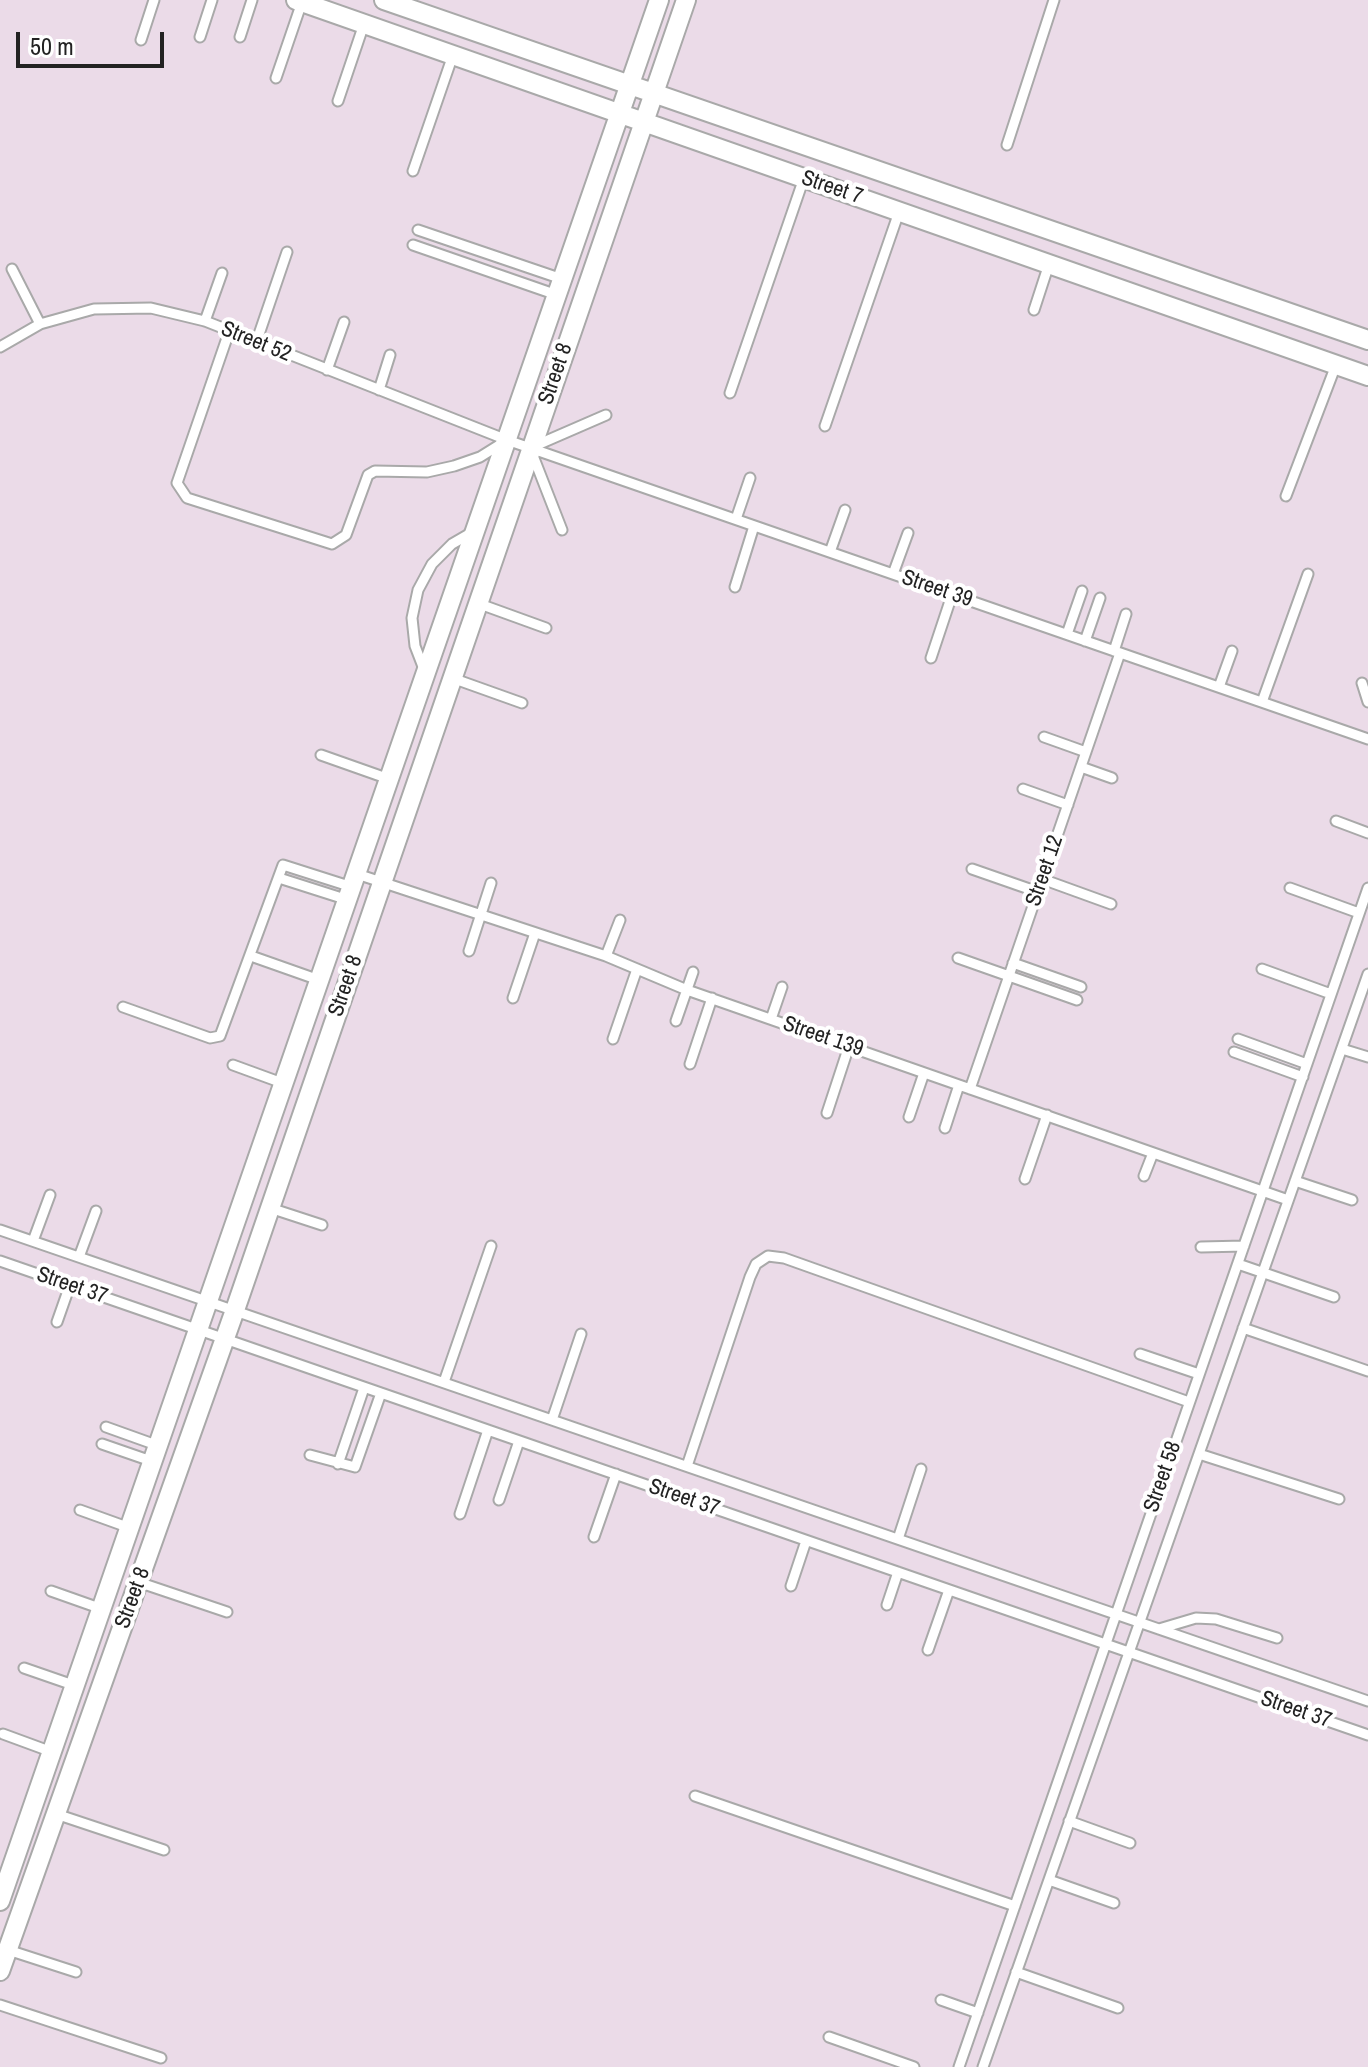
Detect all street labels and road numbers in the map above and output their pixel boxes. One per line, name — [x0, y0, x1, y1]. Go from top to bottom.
street label: Street 7 — [798, 165, 866, 211]
street label: Street 52 — [217, 316, 295, 368]
street label: Street 8 — [533, 340, 579, 408]
street label: Street 39 — [898, 565, 976, 613]
street label: Street 12 — [1021, 832, 1069, 910]
street label: Street 8 — [323, 952, 369, 1020]
street label: Street 139 — [779, 1011, 867, 1063]
street label: Street 37 — [33, 1262, 111, 1310]
street label: Street 58 — [1139, 1438, 1187, 1516]
street label: Street 37 — [645, 1474, 723, 1522]
street label: Street 8 — [110, 1564, 156, 1632]
street label: Street 37 — [1257, 1686, 1335, 1734]

